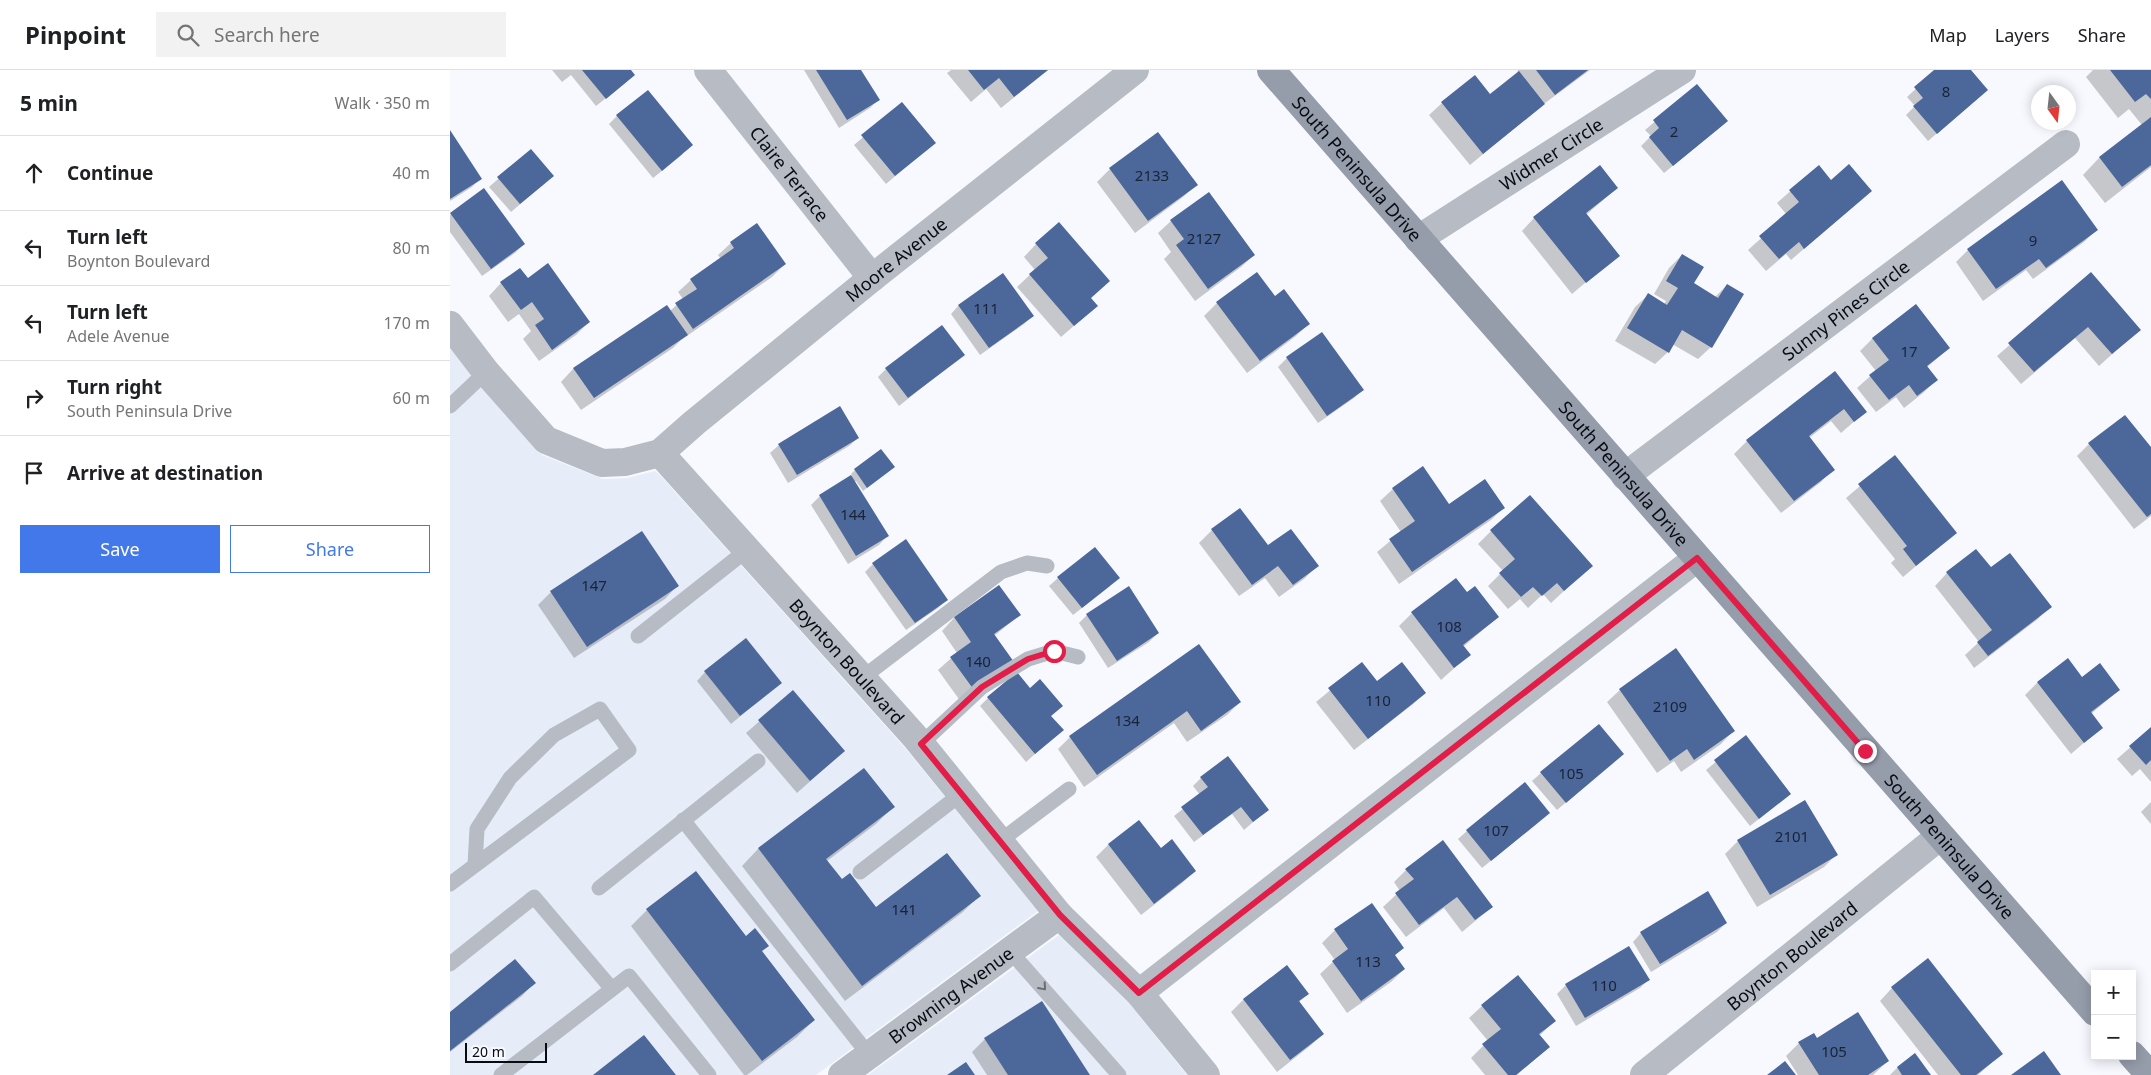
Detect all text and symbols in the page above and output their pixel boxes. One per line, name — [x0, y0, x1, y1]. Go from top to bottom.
search box — [156, 12, 506, 57]
text: Pinpoint — [25, 18, 126, 51]
icon: search — [174, 21, 202, 49]
text: Search here — [214, 22, 320, 48]
text: Map — [1929, 23, 1967, 47]
text: Layers — [1995, 23, 2050, 47]
text: Share — [2078, 23, 2126, 47]
house number: 8 — [1942, 81, 1950, 101]
north arrow — [2031, 85, 2076, 130]
text: 5 min — [20, 89, 78, 117]
street label: South Peninsula Drive — [1287, 91, 1427, 246]
text: Walk · 350 m — [335, 92, 430, 114]
street label: Widmer Circle — [1495, 112, 1607, 196]
street label: Claire Terrace — [745, 121, 835, 226]
house number: 2 — [1670, 121, 1678, 141]
icon: ahead — [20, 159, 48, 187]
text: Continue — [67, 160, 153, 186]
text: 40 m — [393, 162, 430, 184]
house number: 2133 — [1135, 165, 1169, 185]
street label: Moore Avenue — [840, 211, 952, 307]
text: Turn left — [67, 224, 148, 250]
house number: 2127 — [1187, 228, 1221, 248]
house number: 9 — [2029, 230, 2037, 250]
icon: left — [20, 234, 48, 262]
text: 80 m — [393, 237, 430, 259]
text: Boynton Boulevard — [67, 250, 210, 272]
street label: Sunny Pines Circle — [1777, 254, 1914, 366]
house number: 111 — [973, 298, 999, 318]
text: Turn left — [67, 299, 148, 325]
icon: left — [20, 309, 48, 337]
text: 170 m — [383, 312, 430, 334]
text: Adele Avenue — [67, 325, 170, 347]
house number: 17 — [1900, 341, 1918, 361]
text: Turn right — [67, 374, 162, 400]
icon: right — [20, 384, 48, 412]
text: 60 m — [393, 387, 430, 409]
street label: South Peninsula Drive — [1554, 396, 1694, 551]
text: South Peninsula Drive — [67, 400, 232, 422]
icon: arrive — [20, 459, 48, 487]
text: Arrive at destination — [67, 460, 263, 486]
house number: 144 — [840, 504, 866, 524]
button: Save — [20, 525, 220, 573]
button: Share — [230, 525, 430, 573]
house number: 147 — [581, 575, 607, 595]
street label: Boynton Boulevard — [784, 593, 910, 729]
house number: 108 — [1436, 616, 1462, 636]
route start — [1043, 640, 1066, 663]
house number: 140 — [965, 651, 991, 671]
house number: 110 — [1365, 690, 1391, 710]
house number: 2109 — [1653, 696, 1687, 716]
house number: 134 — [1114, 710, 1140, 730]
route end — [1854, 740, 1877, 763]
house number: 105 — [1558, 763, 1584, 783]
street label: South Peninsula Drive — [1880, 768, 2020, 924]
house number: 107 — [1483, 820, 1509, 840]
house number: 2101 — [1775, 826, 1809, 846]
street label: Boynton Boulevard — [1722, 896, 1862, 1016]
house number: 141 — [891, 899, 917, 919]
street label: Browning Avenue — [883, 941, 1018, 1049]
house number: 113 — [1355, 951, 1381, 971]
map controls — [2091, 970, 2136, 1060]
button: + — [2091, 970, 2136, 1015]
house number: 110 — [1591, 975, 1617, 995]
one-way arrow — [1037, 982, 1046, 991]
button: − — [2091, 1015, 2136, 1060]
scale bar — [465, 1040, 548, 1063]
house number: 105 — [1821, 1041, 1847, 1061]
text: 20 m — [472, 1042, 505, 1061]

